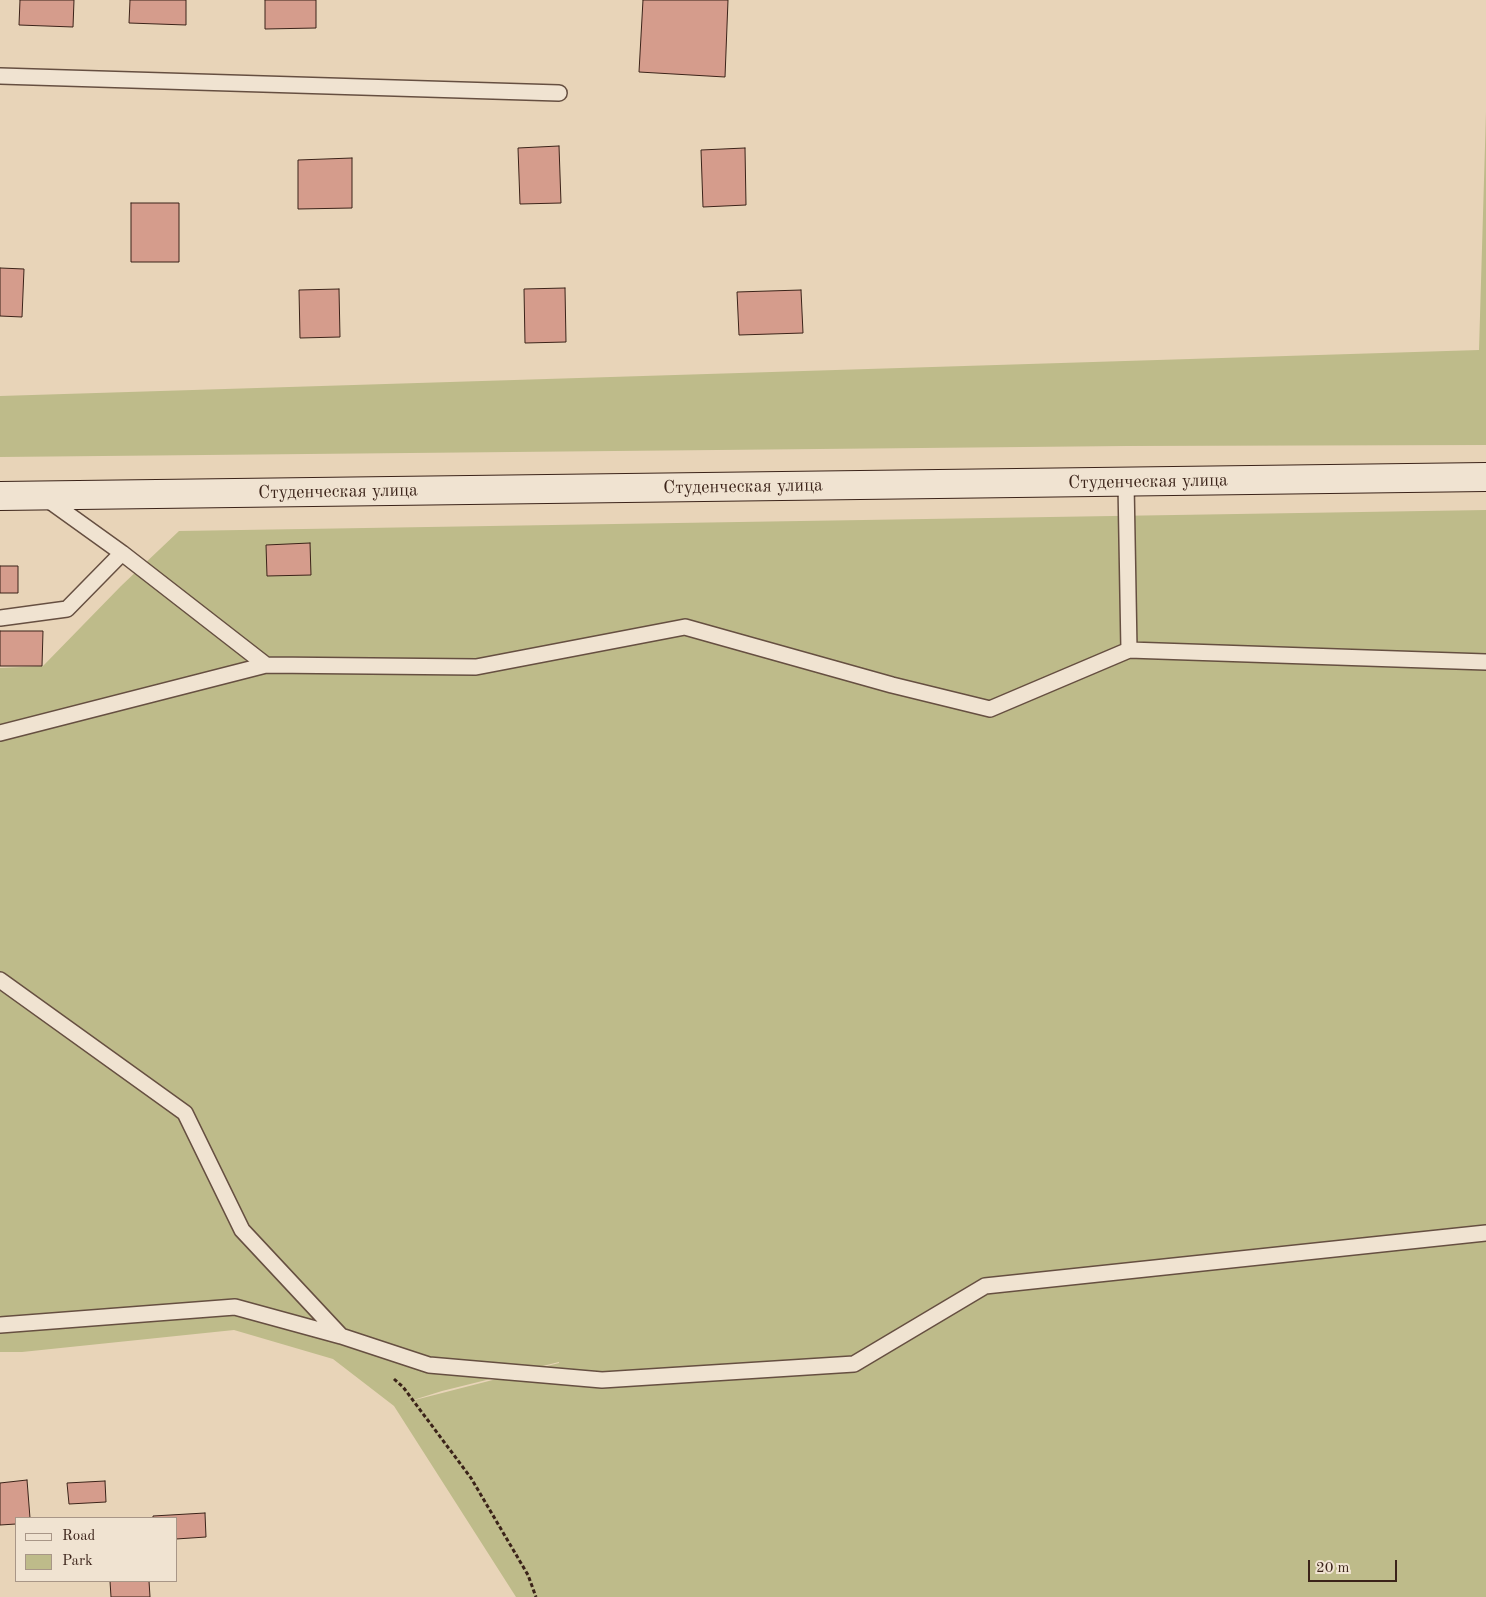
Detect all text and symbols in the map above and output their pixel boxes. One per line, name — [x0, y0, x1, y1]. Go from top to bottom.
street label: Студенческая улица — [1068, 470, 1228, 494]
street label: Студенческая улица — [663, 475, 823, 499]
street label: Студенческая улица — [258, 480, 418, 504]
legend — [15, 1517, 178, 1582]
text: Road — [62, 1529, 95, 1544]
scale bar — [1311, 1550, 1400, 1582]
text: Park — [62, 1554, 93, 1569]
text: 20 m — [1316, 1561, 1350, 1576]

